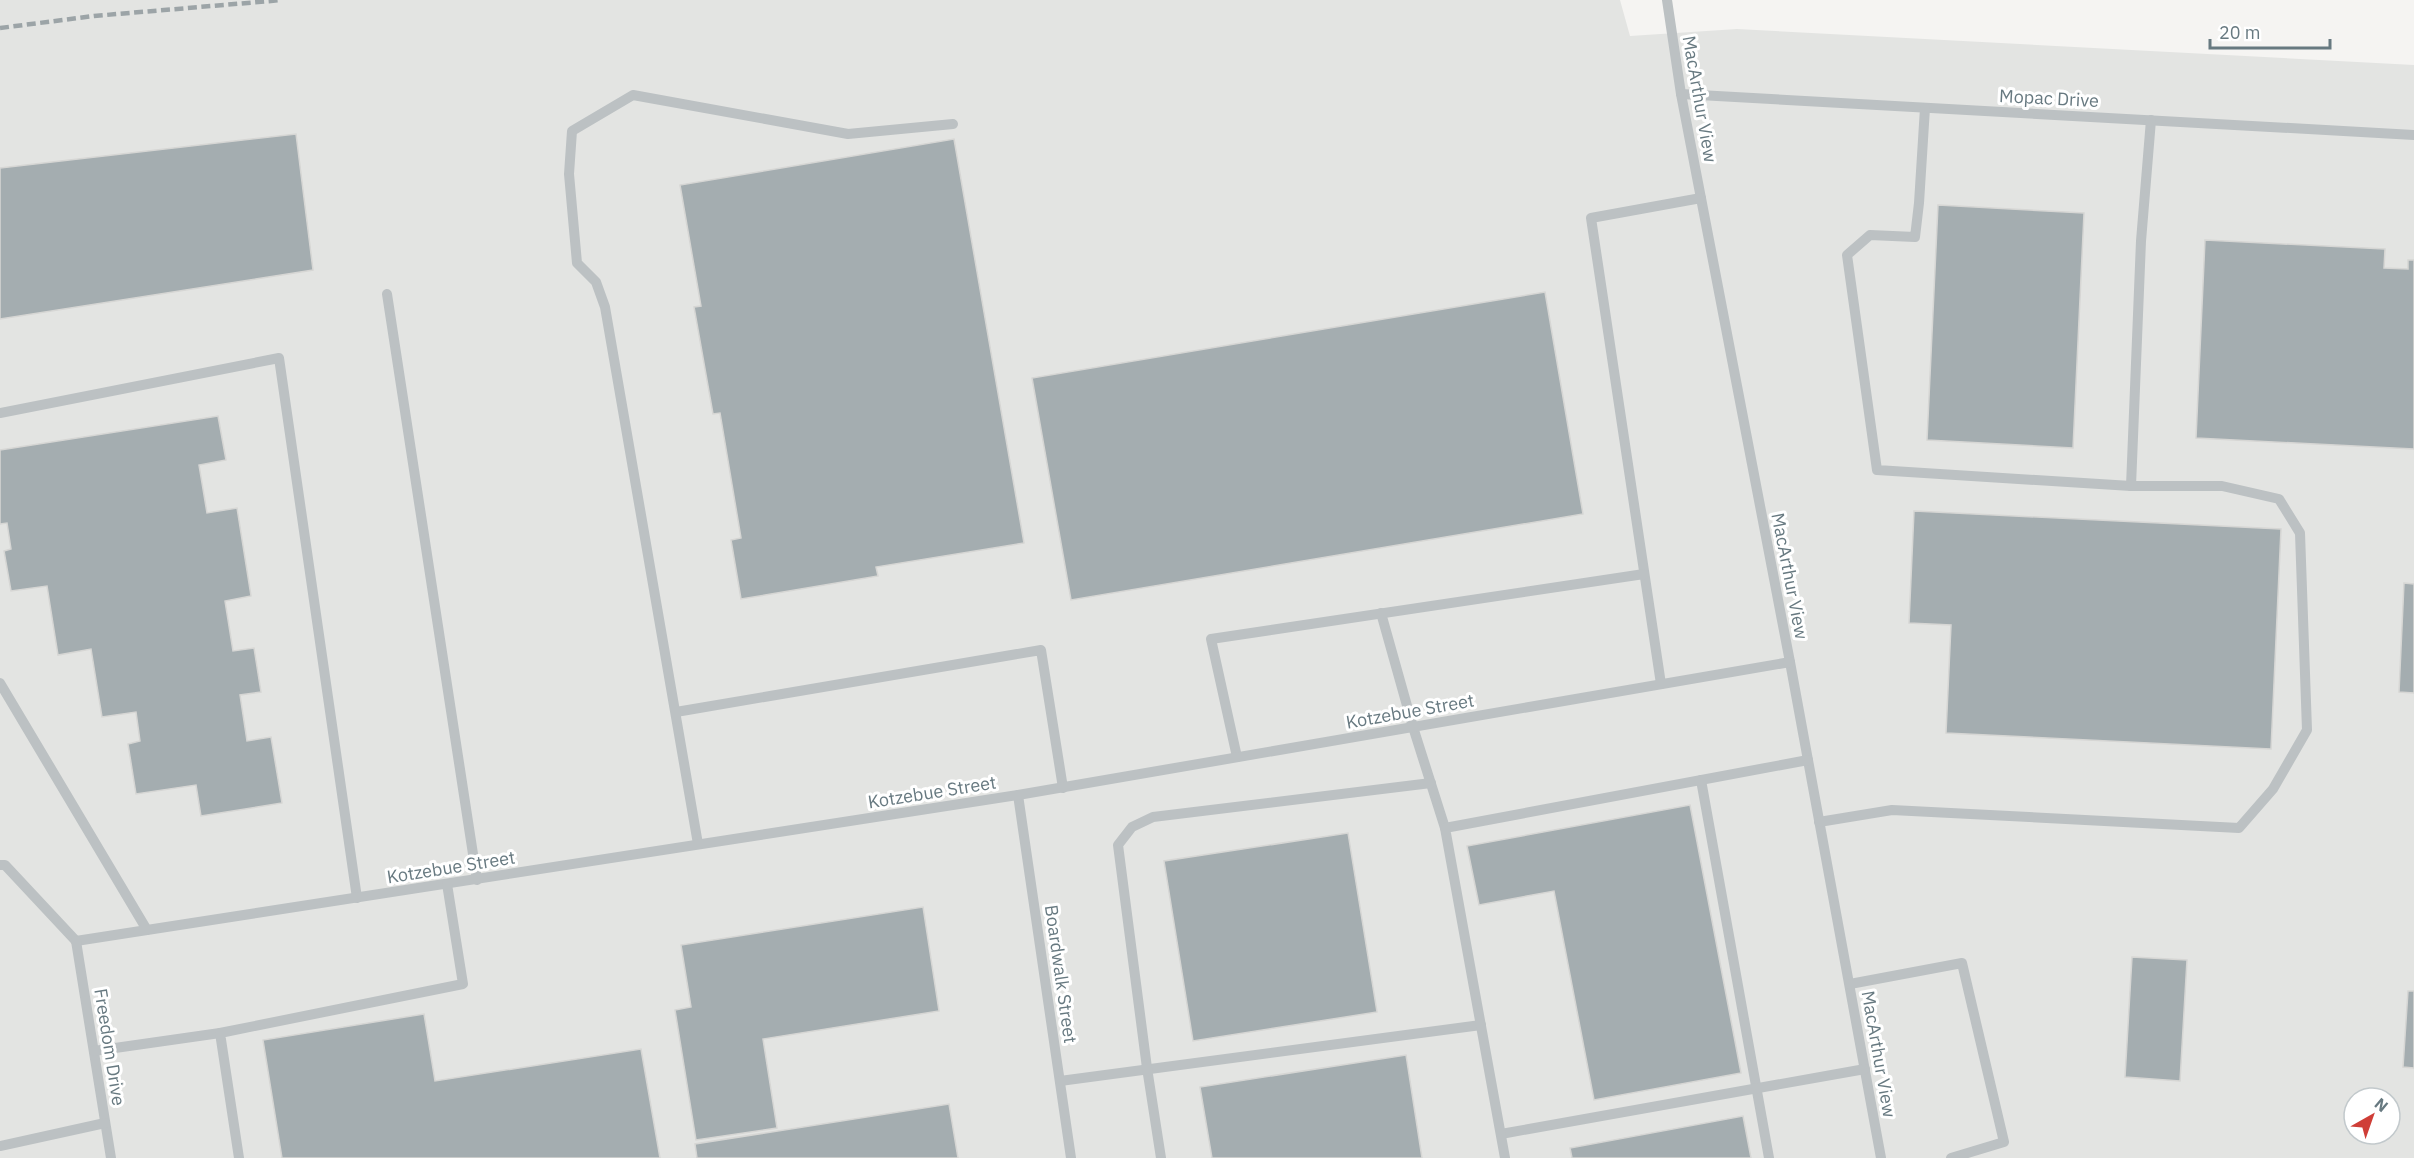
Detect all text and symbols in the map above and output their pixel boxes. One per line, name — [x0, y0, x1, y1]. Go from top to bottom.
scale bar — [2210, 12, 2330, 50]
text: 20 m — [2219, 21, 2261, 44]
street label: MacArthur View — [1678, 34, 1722, 164]
street label: Mopac Drive — [1999, 84, 2100, 112]
street label: MacArthur View — [1766, 511, 1814, 641]
street label: Kotzebue Street — [1344, 688, 1476, 734]
street label: Kotzebue Street — [866, 771, 998, 813]
street label: Kotzebue Street — [385, 846, 517, 888]
street label: Boardwalk Street — [1040, 903, 1082, 1045]
street label: Freedom Drive — [89, 987, 131, 1107]
street label: MacArthur View — [1857, 989, 1901, 1119]
north arrow — [2342, 1086, 2402, 1146]
text: N — [2371, 1093, 2393, 1116]

